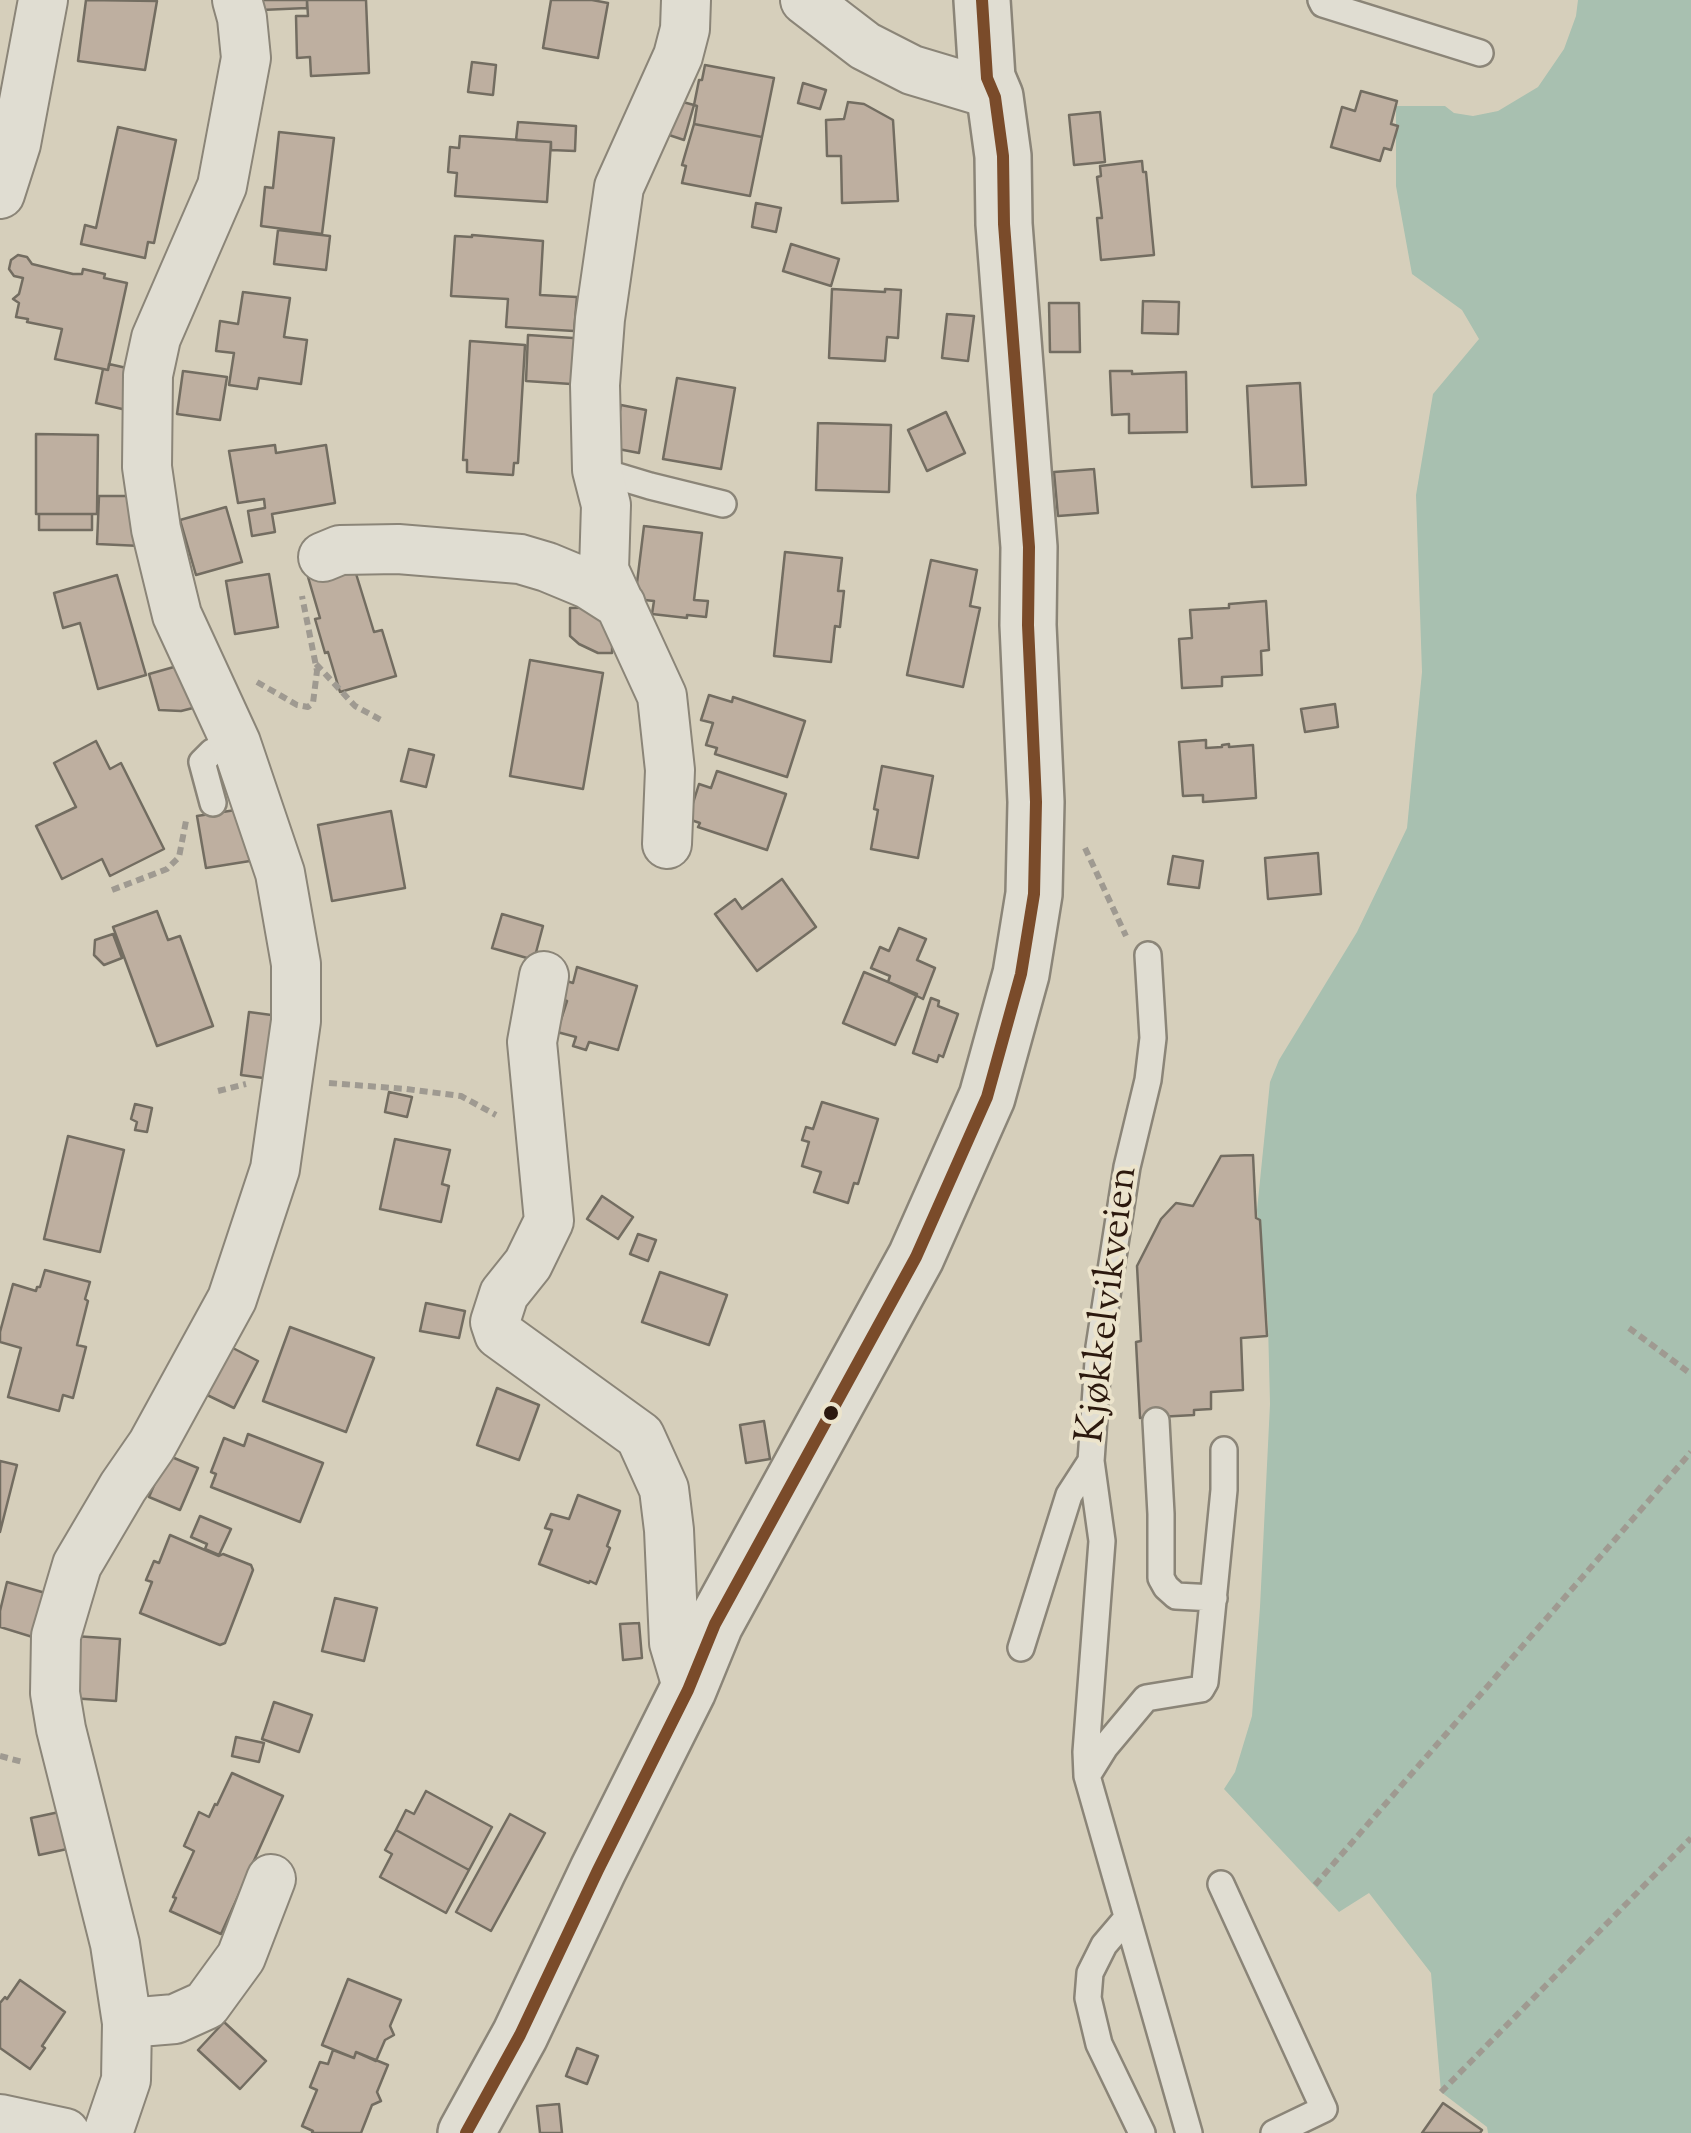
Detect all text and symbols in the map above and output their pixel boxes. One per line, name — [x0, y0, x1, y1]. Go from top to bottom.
street label: Kjøkkelvikveien — [1070, 1164, 1152, 1446]
unlabelled marker — [821, 1403, 841, 1423]

